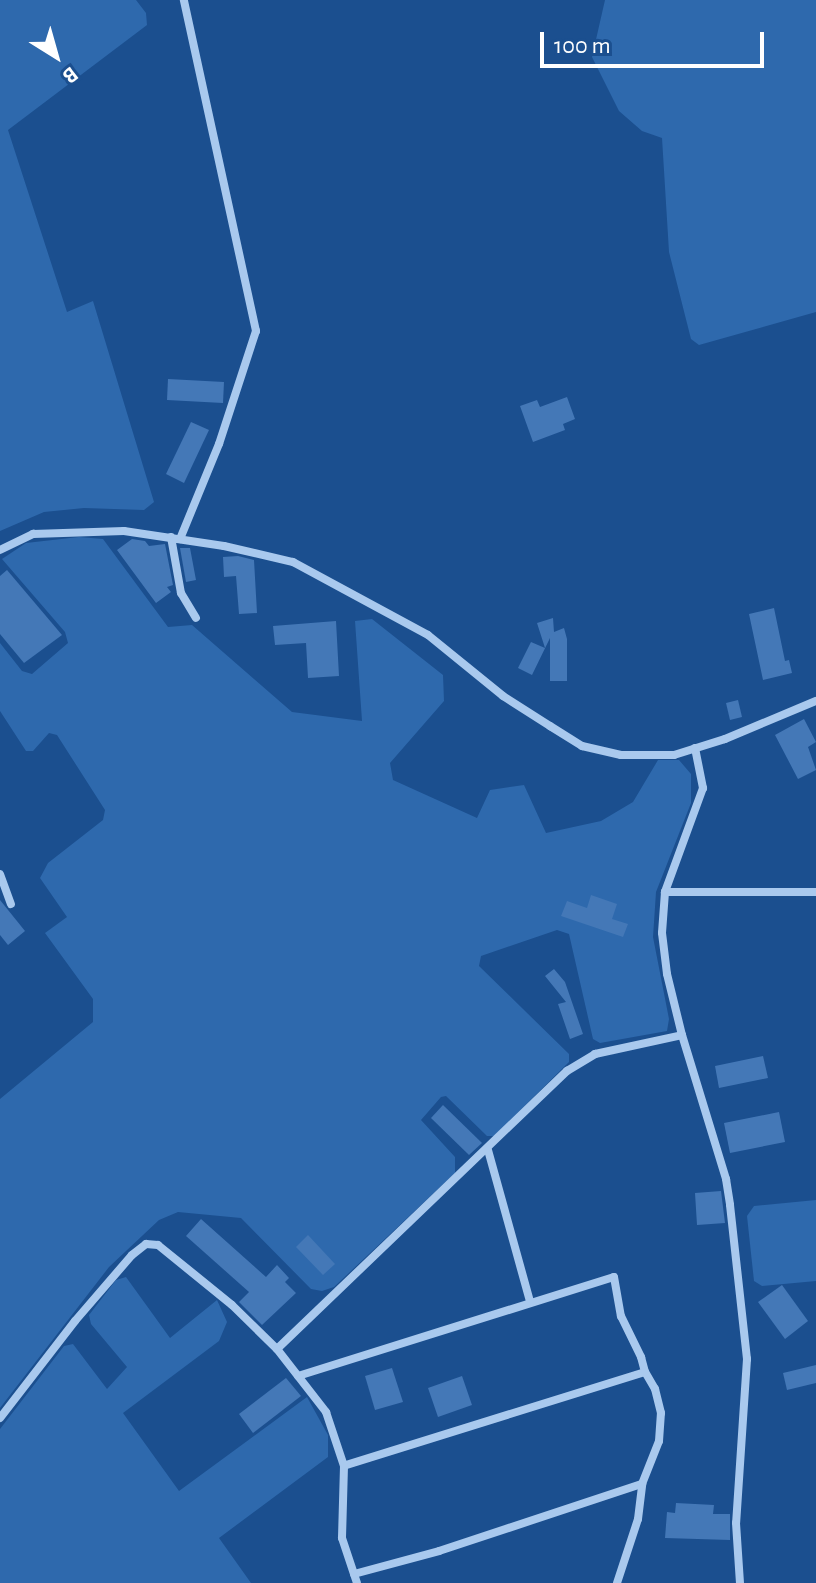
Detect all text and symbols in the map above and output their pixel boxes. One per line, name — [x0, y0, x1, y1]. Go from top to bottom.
north arrow — [16, 16, 96, 96]
scale bar — [544, 16, 768, 66]
text: 100 m — [554, 34, 611, 58]
text: B — [59, 63, 82, 88]

